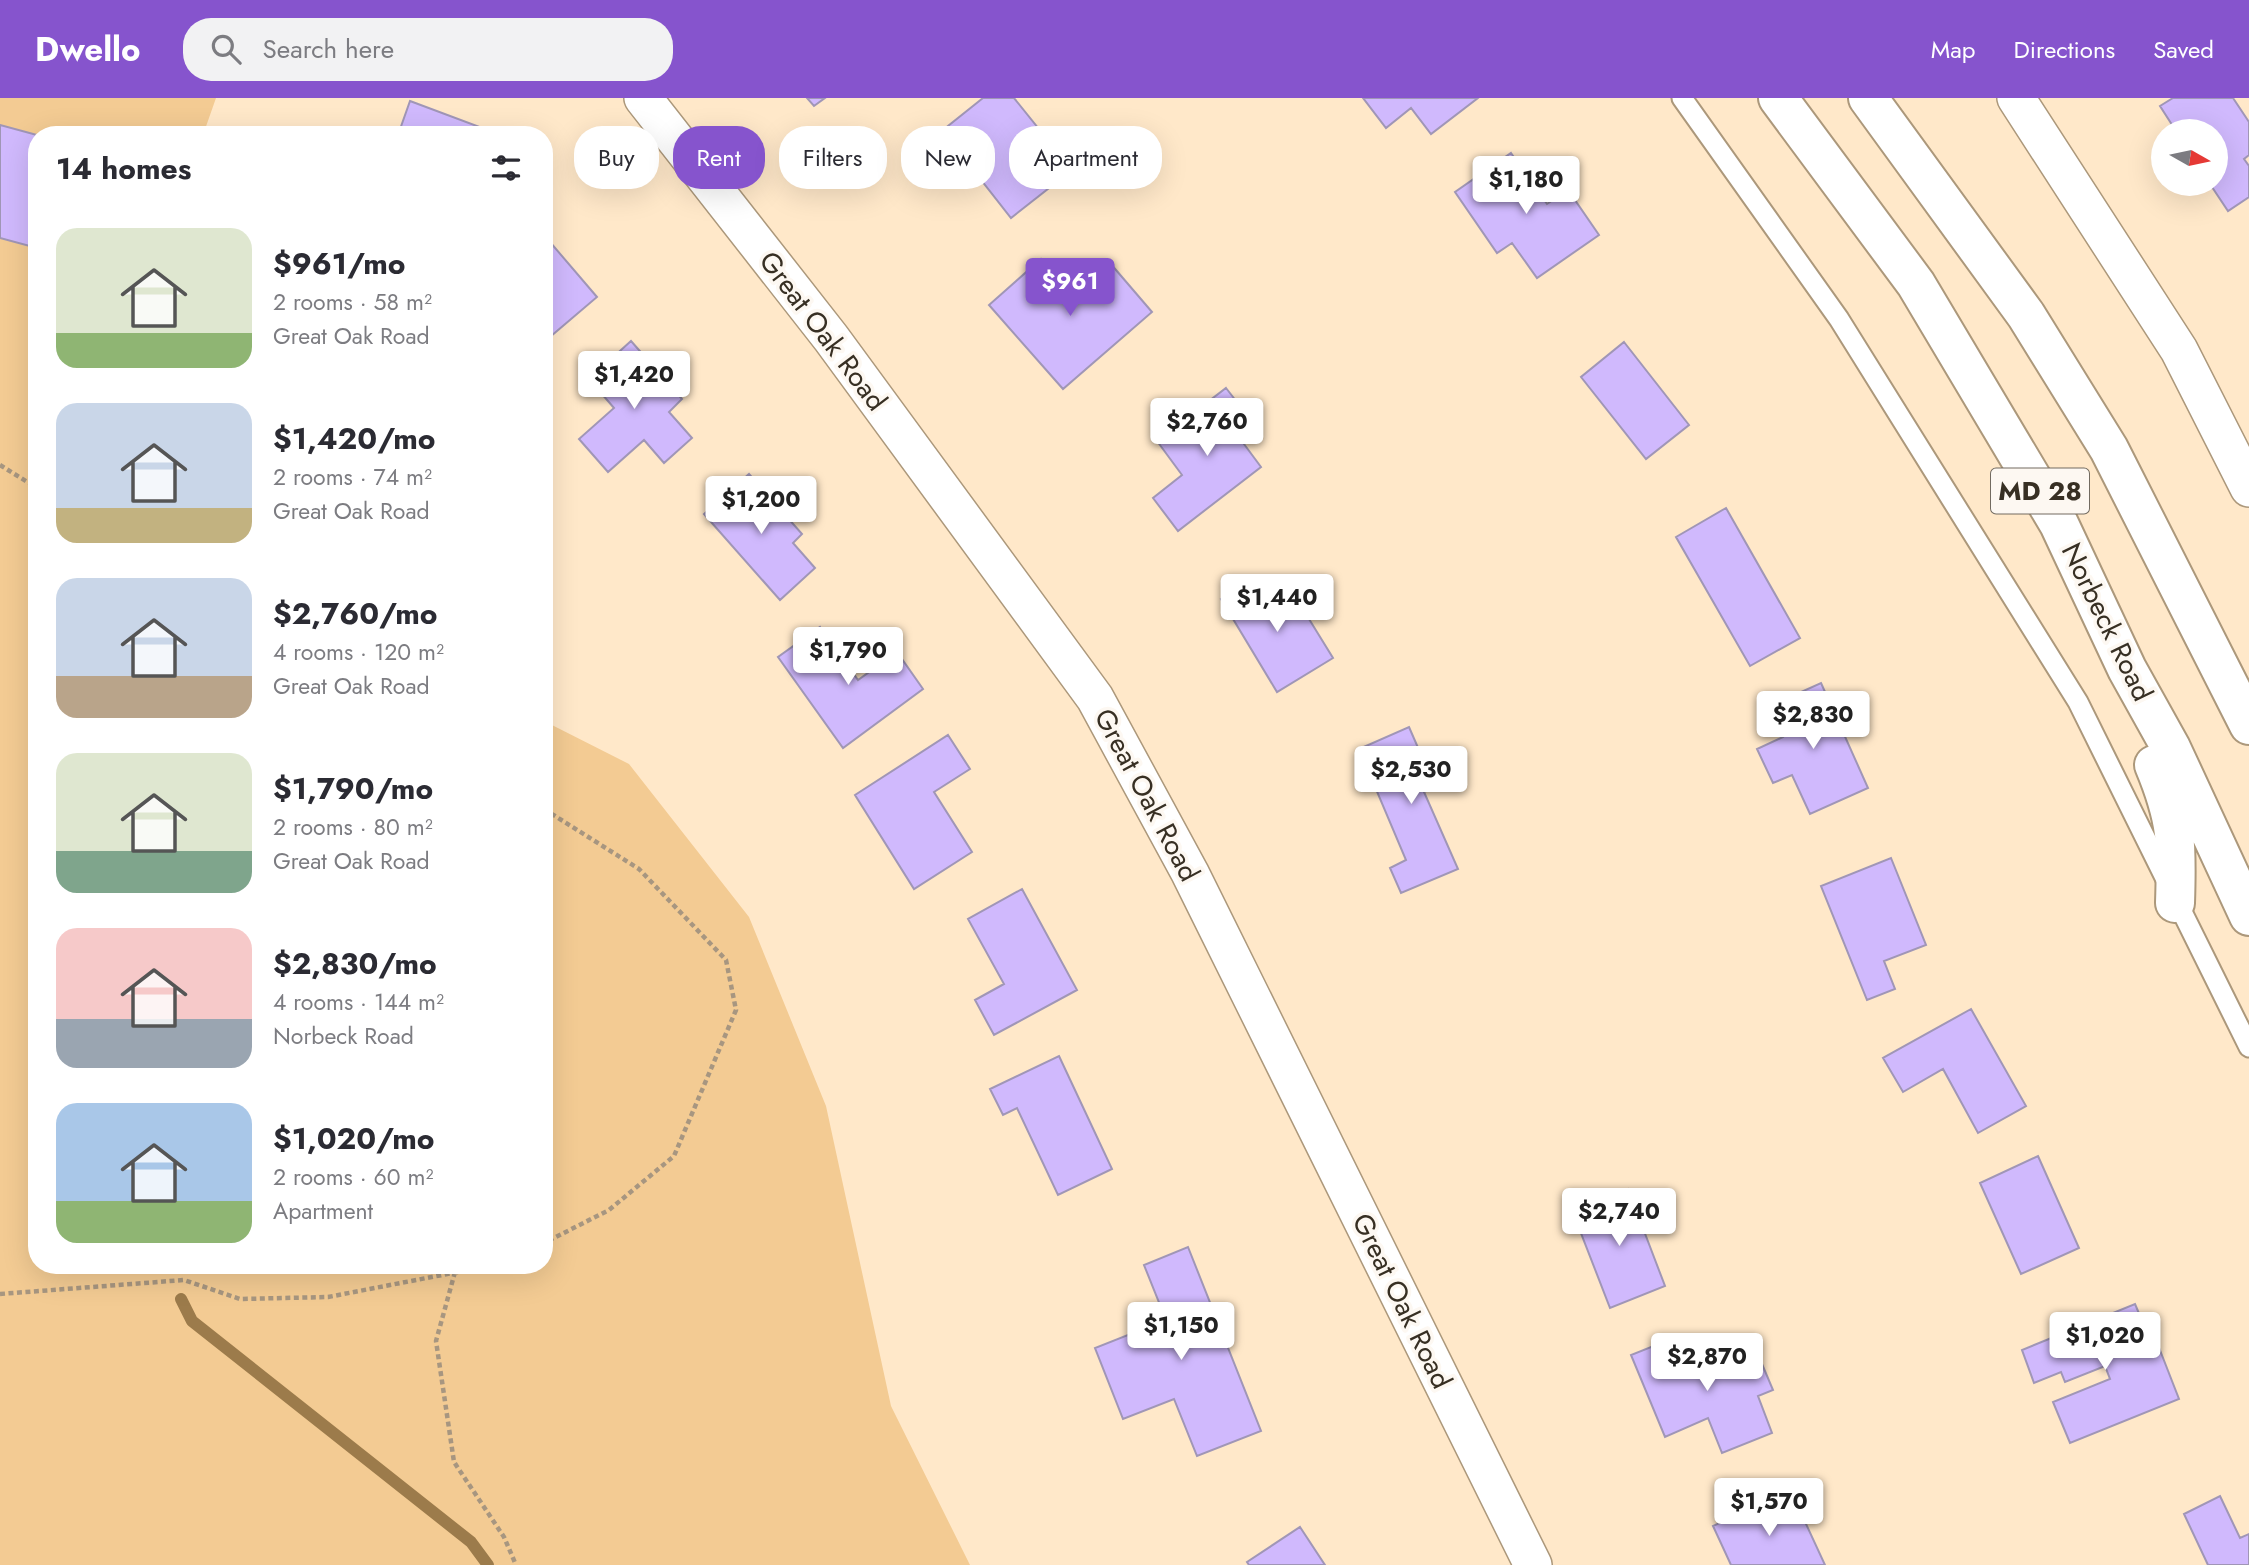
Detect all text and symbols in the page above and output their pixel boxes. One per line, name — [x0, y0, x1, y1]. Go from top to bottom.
search box — [183, 18, 673, 81]
text: Dwello — [35, 26, 141, 73]
icon: search — [207, 30, 245, 68]
text: Search here — [263, 30, 394, 68]
text: Map — [1931, 32, 1976, 67]
text: Directions — [2014, 32, 2115, 67]
text: Saved — [2153, 32, 2214, 67]
north arrow — [2151, 119, 2228, 196]
map controls — [2151, 119, 2228, 196]
chip: Buy — [574, 126, 659, 189]
chip: Rent — [673, 126, 765, 189]
chip: Filters — [779, 126, 887, 189]
chip: New — [901, 126, 995, 189]
chip: Apartment — [1009, 126, 1162, 189]
text: 14 homes — [56, 147, 191, 190]
icon: filters — [487, 149, 525, 187]
pin: $1,180 — [1469, 156, 1583, 216]
text: $1,180 — [1489, 162, 1563, 196]
text: $961/mo — [273, 242, 406, 285]
street label: Great Oak Road — [749, 243, 897, 419]
icon: home — [112, 256, 196, 340]
pin: $961 — [1029, 258, 1111, 318]
text: $961 — [1042, 264, 1098, 298]
text: 2 rooms · 58 m² — [273, 285, 432, 319]
text: Great Oak Road — [273, 319, 430, 353]
pin: $1,420 — [577, 352, 691, 411]
text: $1,420 — [594, 357, 674, 391]
pin: $2,760 — [1150, 398, 1264, 458]
text: $2,760 — [1166, 404, 1248, 438]
text: $1,420/mo — [273, 417, 436, 460]
icon: home — [112, 431, 196, 515]
text: 2 rooms · 74 m² — [273, 460, 432, 494]
road number: MD 28 — [1991, 468, 2089, 514]
pin: $1,200 — [704, 476, 818, 536]
text: $1,200 — [721, 482, 801, 516]
text: Great Oak Road — [273, 494, 430, 528]
street label: Norbeck Road — [2051, 536, 2163, 708]
pin: $1,440 — [1220, 574, 1334, 634]
text: $1,440 — [1237, 580, 1317, 614]
text: $2,760/mo — [273, 592, 438, 635]
icon: home — [112, 606, 196, 690]
pin: $1,790 — [791, 628, 905, 687]
text: $1,790 — [809, 633, 887, 667]
text: 4 rooms · 120 m² — [273, 635, 444, 669]
text: Great Oak Road — [273, 669, 430, 703]
pin: $2,830 — [1756, 692, 1870, 751]
text: $2,830 — [1773, 697, 1853, 731]
street label: Great Oak Road — [1084, 701, 1210, 889]
pin: $2,530 — [1354, 746, 1468, 806]
text: $2,530 — [1370, 752, 1452, 786]
text: $1,790/mo — [273, 767, 433, 810]
icon: home — [112, 781, 196, 865]
text: 2 rooms · 80 m² — [273, 810, 433, 844]
text: Great Oak Road — [273, 844, 430, 878]
text: $2,830/mo — [273, 942, 437, 985]
icon: home — [112, 956, 196, 1040]
text: 4 rooms · 144 m² — [273, 985, 444, 1019]
text: Norbeck Road — [273, 1019, 414, 1053]
text: $1,020/mo — [273, 1117, 435, 1160]
icon: home — [112, 1131, 196, 1215]
text: 2 rooms · 60 m² — [273, 1160, 433, 1194]
pin: $2,740 — [1562, 1188, 1676, 1248]
text: Apartment — [273, 1194, 373, 1228]
text: $2,740 — [1578, 1194, 1660, 1228]
street label: Great Oak Road — [1342, 1206, 1462, 1396]
pin: $1,150 — [1124, 1302, 1238, 1362]
text: $1,150 — [1143, 1308, 1219, 1342]
pin: $1,020 — [2048, 1312, 2162, 1372]
text: $1,020 — [2065, 1318, 2145, 1352]
pin: $2,870 — [1650, 1334, 1764, 1393]
text: $2,870 — [1667, 1339, 1747, 1373]
pin: $1,570 — [1712, 1478, 1826, 1538]
text: $1,570 — [1730, 1484, 1808, 1518]

